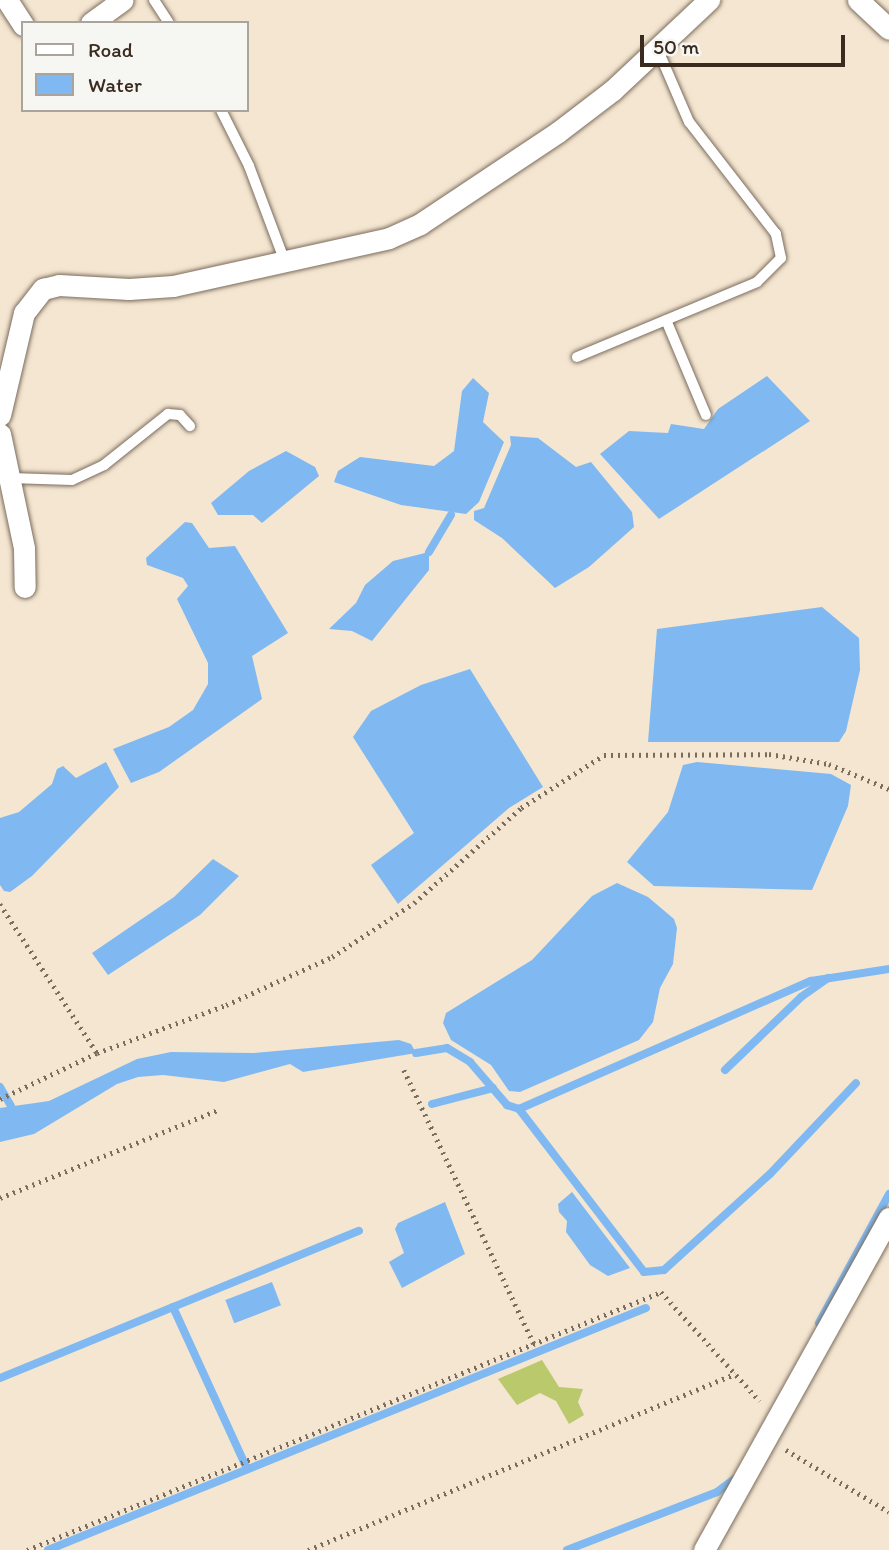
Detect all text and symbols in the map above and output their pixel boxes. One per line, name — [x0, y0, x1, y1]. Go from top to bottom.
legend — [21, 21, 248, 112]
scale bar — [644, 21, 849, 65]
text: 50 m — [653, 34, 699, 59]
text: Road — [88, 37, 133, 62]
text: Water — [88, 72, 142, 97]

